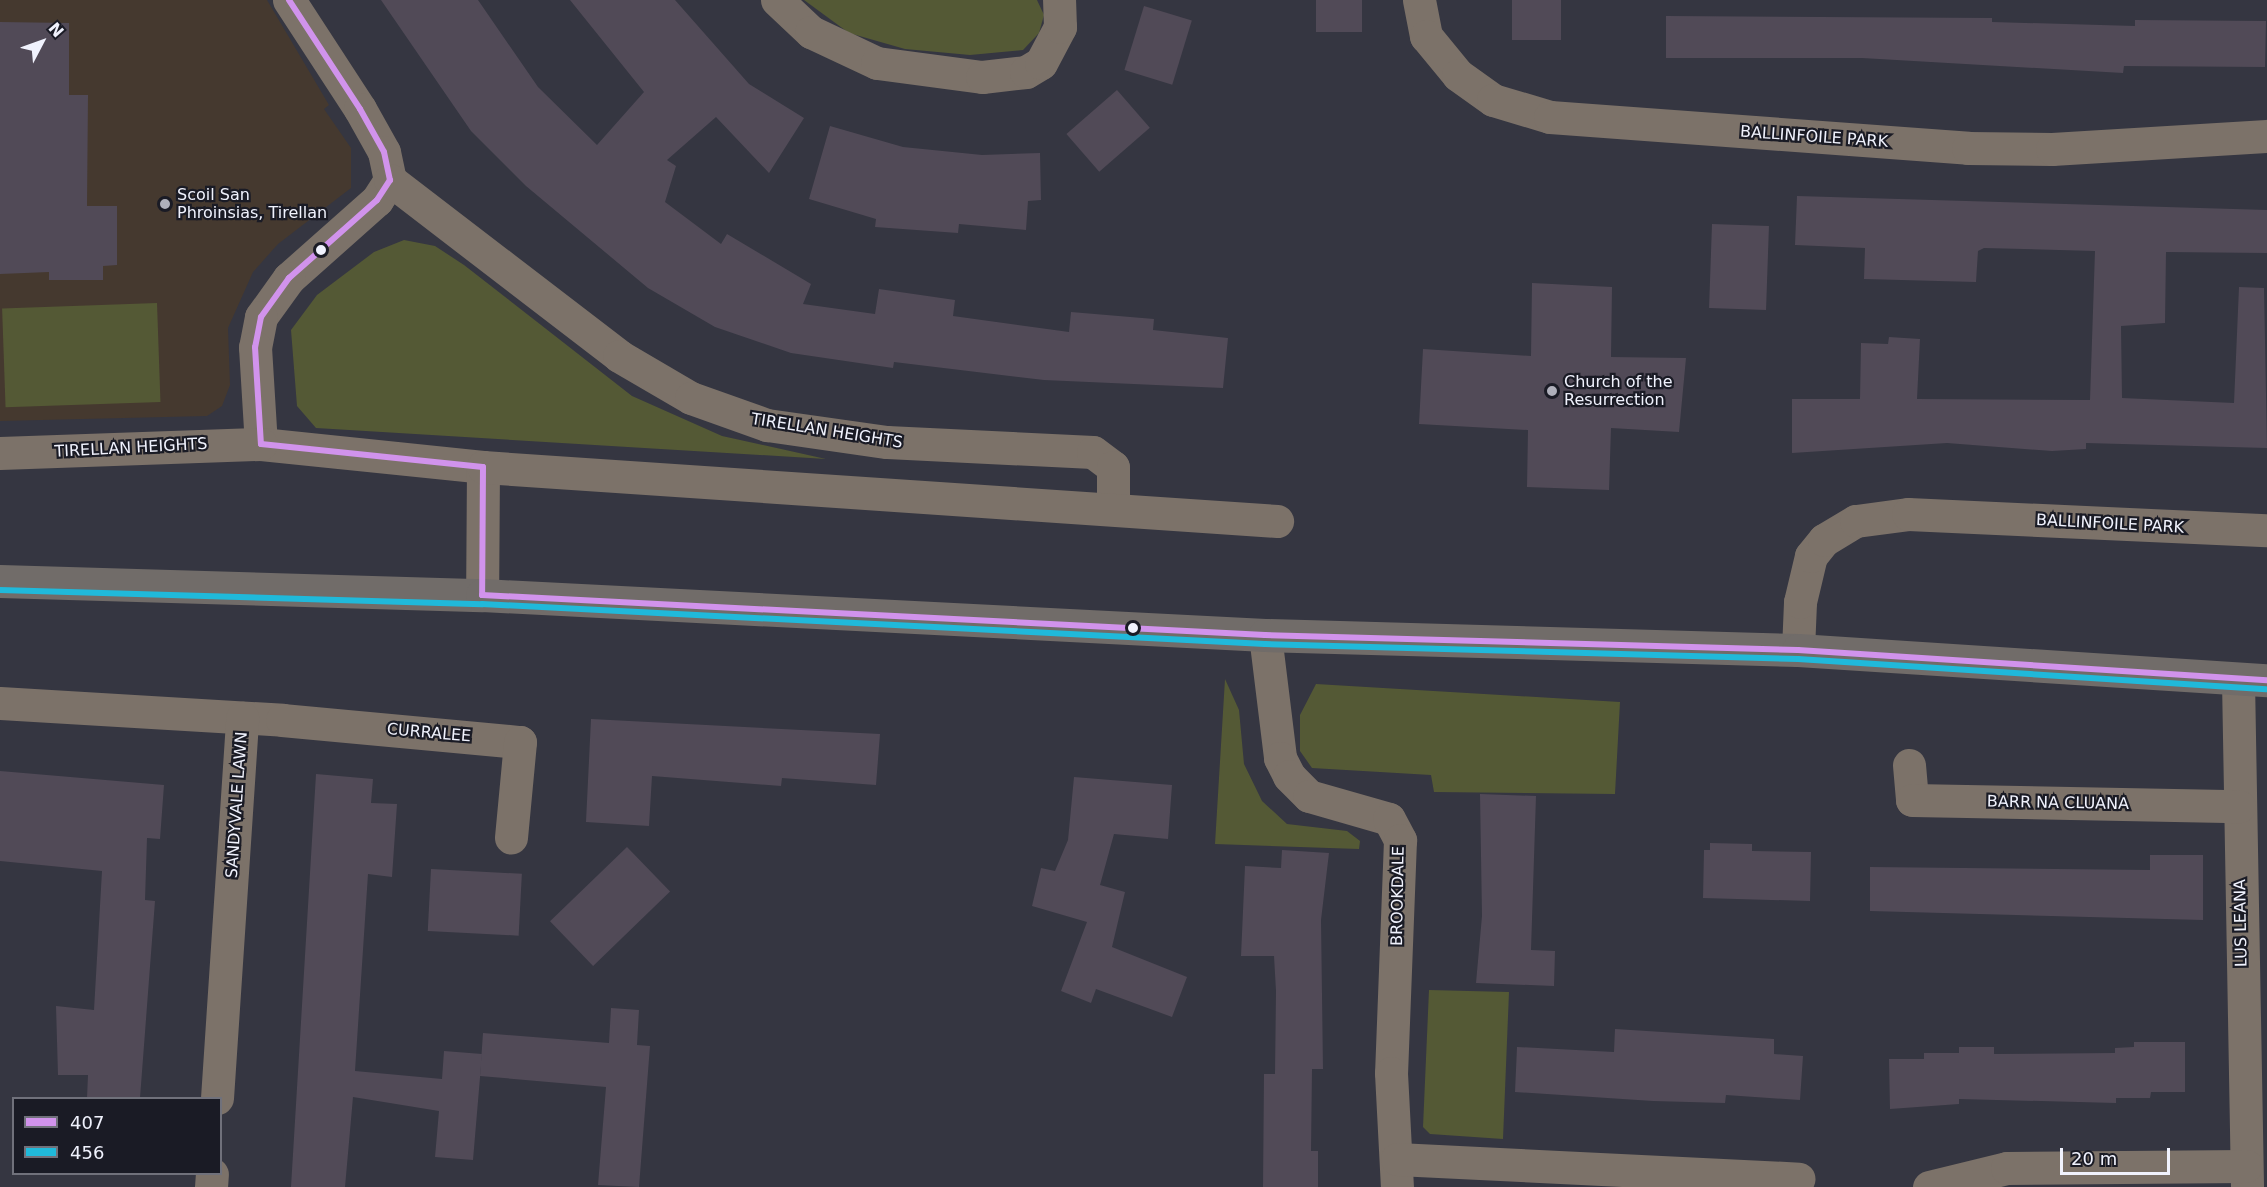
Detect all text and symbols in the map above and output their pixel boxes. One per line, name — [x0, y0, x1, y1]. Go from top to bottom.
north arrow — [12, 12, 72, 72]
text: N — [44, 19, 68, 41]
street label: BALLINFOILE PARK — [1739, 122, 1889, 152]
place label: Scoil San Phroinsias, Tirellan — [177, 185, 327, 223]
marker: Scoil San Phroinsias, Tirellan — [158, 197, 172, 211]
unlabelled marker — [315, 244, 327, 256]
place label: Church of the Resurrection — [1564, 372, 1672, 410]
marker: Church of the Resurrection — [1545, 384, 1559, 398]
street label: TIRELLAN HEIGHTS — [750, 410, 904, 452]
street label: TIRELLAN HEIGHTS — [54, 434, 208, 462]
street label: BALLINFOILE PARK — [2035, 511, 2185, 537]
unlabelled marker — [1127, 622, 1139, 634]
street label: CURRALEE — [386, 720, 472, 746]
street label: SANDYVALE LAWN — [222, 731, 252, 879]
street label: BARR NA CLUANA — [1987, 792, 2129, 814]
street label: BROOKDALE — [1388, 846, 1408, 946]
street label: LUS LEANA — [2231, 879, 2251, 967]
legend — [12, 1097, 222, 1175]
text: 407 — [70, 1112, 104, 1133]
scale bar — [2063, 1136, 2172, 1174]
text: 456 — [70, 1142, 104, 1163]
text: 20 m — [2071, 1148, 2117, 1169]

